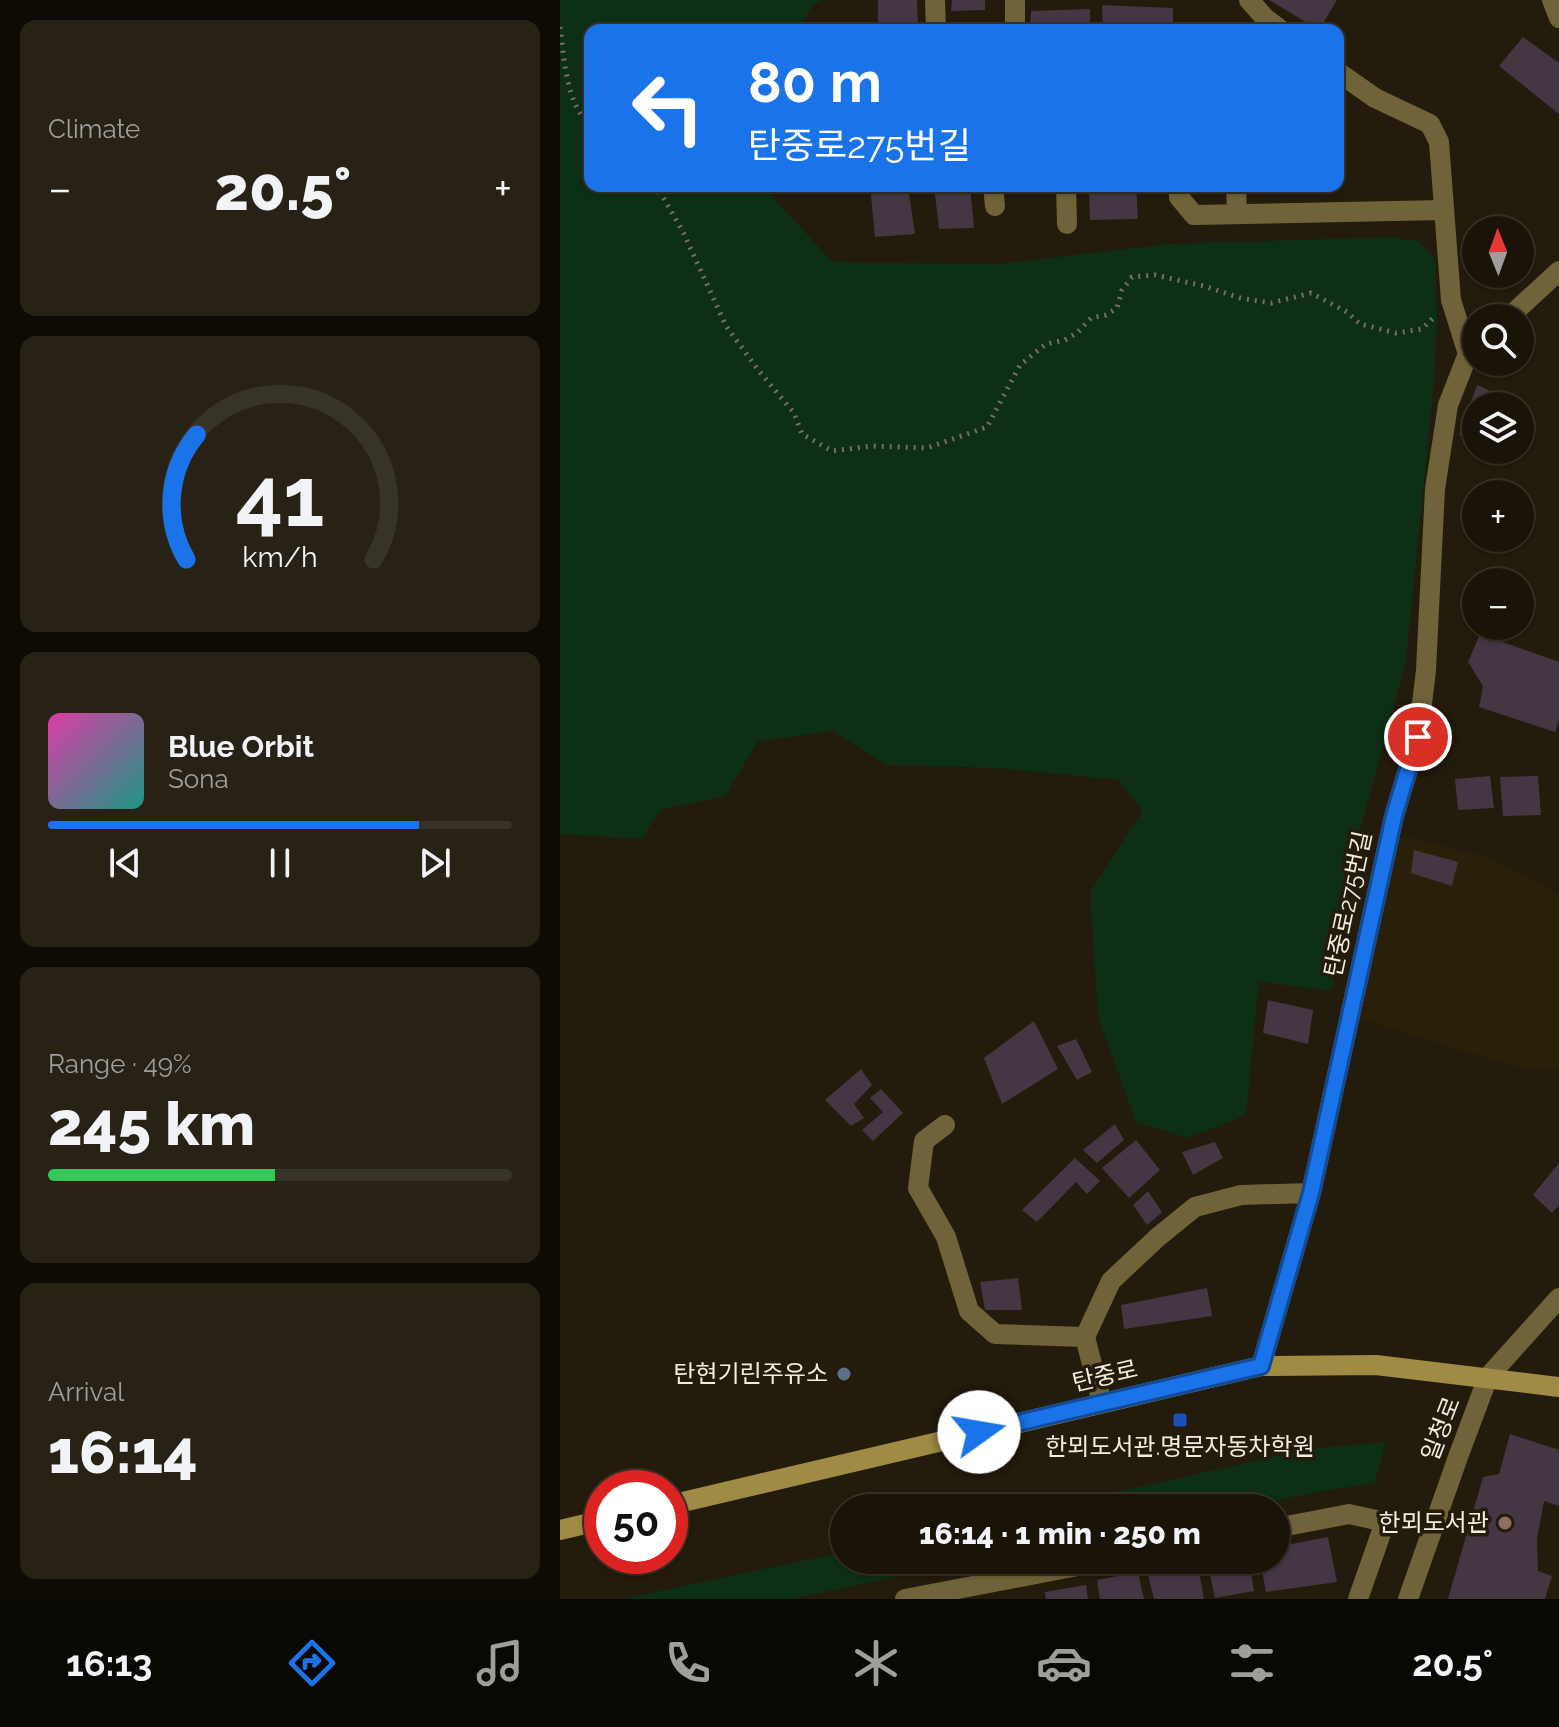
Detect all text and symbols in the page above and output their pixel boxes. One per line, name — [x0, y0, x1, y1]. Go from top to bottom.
text: 80 m — [748, 49, 882, 115]
icon: left — [616, 56, 720, 160]
text: Climate — [48, 114, 140, 144]
text: 탄중로275번길 — [748, 124, 971, 166]
text: 20.5° — [214, 154, 351, 224]
text: − — [48, 163, 72, 214]
text: + — [494, 163, 512, 214]
north arrow — [1462, 216, 1534, 288]
map controls — [1462, 216, 1534, 640]
button: search — [1462, 304, 1534, 376]
button: layers — [1462, 392, 1534, 464]
text: 41 — [236, 447, 324, 544]
button: + — [1462, 480, 1534, 552]
text: km/h — [242, 540, 318, 574]
button: − — [1462, 568, 1534, 640]
pin — [1384, 703, 1452, 771]
icon: arrive — [1396, 715, 1440, 759]
text: Blue Orbit — [168, 729, 314, 764]
text: Sona — [168, 764, 229, 794]
street label: 탄중로275번길 — [1318, 828, 1377, 980]
icon: previous — [103, 841, 147, 885]
icon: pause — [258, 841, 302, 885]
icon: next — [413, 841, 457, 885]
text: Range · 49% — [48, 1049, 192, 1079]
text: 245 km — [48, 1089, 255, 1159]
street label: 탄중로 — [1069, 1354, 1140, 1397]
place label: 탄현기린주유소 — [673, 1359, 828, 1388]
marker: 탄현기린주유소 — [835, 1365, 853, 1383]
text: Arrival — [48, 1377, 124, 1407]
position arrow — [937, 1390, 1021, 1474]
street label: 일청로 — [1415, 1393, 1466, 1465]
marker: 한뫼도서관.명문자동차학원 — [1171, 1411, 1189, 1429]
text: 16:14 — [48, 1417, 198, 1487]
place label: 한뫼도서관.명문자동차학원 — [1045, 1432, 1315, 1461]
speed limit sign: 50 — [584, 1470, 688, 1574]
place label: 한뫼도서관 — [1379, 1508, 1489, 1537]
marker: 한뫼도서관 — [1496, 1514, 1514, 1532]
text: 16:14 · 1 min · 250 m — [919, 1516, 1201, 1551]
icon: directions — [284, 1635, 340, 1691]
icon: music — [472, 1635, 528, 1691]
icon: phone — [660, 1635, 716, 1691]
icon: climate — [848, 1635, 904, 1691]
icon: car — [1036, 1635, 1092, 1691]
icon: filters — [1224, 1635, 1280, 1691]
text: 16:13 — [66, 1642, 152, 1684]
text: 20.5° — [1412, 1642, 1493, 1684]

